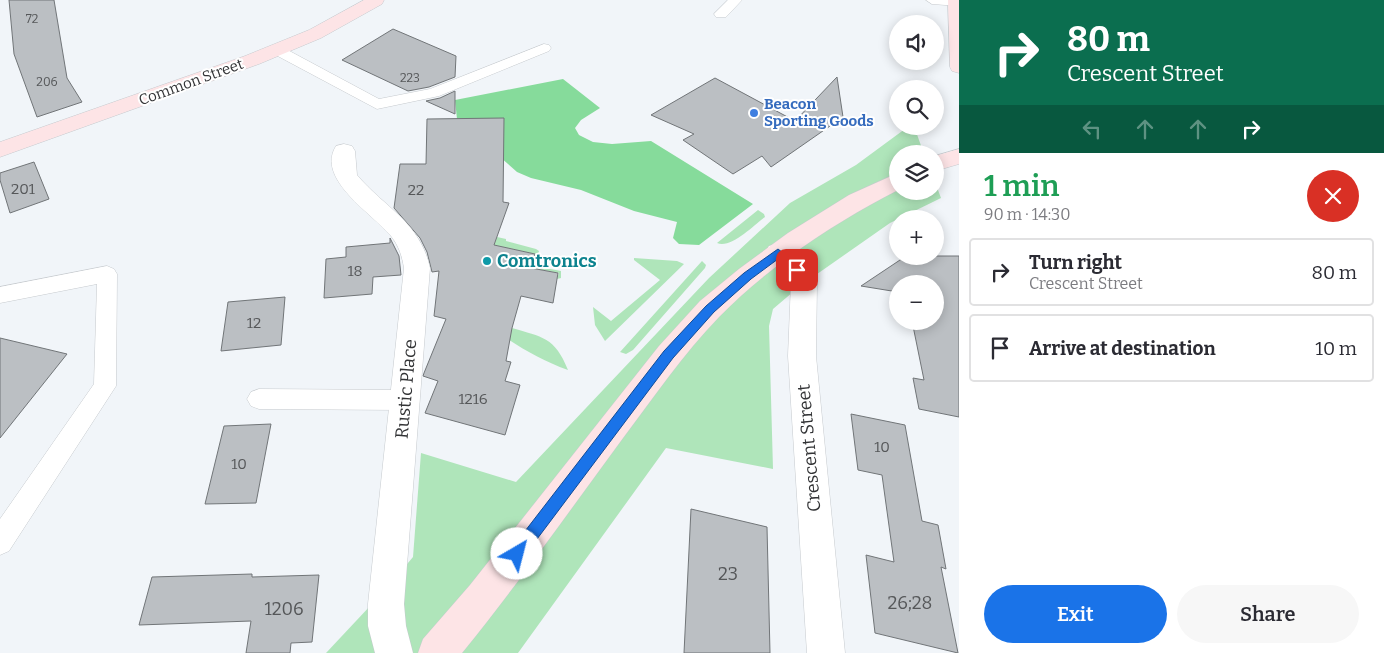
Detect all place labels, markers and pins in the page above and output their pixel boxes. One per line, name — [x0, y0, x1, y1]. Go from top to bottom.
place label: Beacon Sporting Goods — [764, 95, 874, 130]
marker: Beacon Sporting Goods — [748, 107, 760, 119]
pin — [776, 249, 818, 291]
place label: Comtronics — [497, 250, 597, 272]
marker: Comtronics — [481, 255, 493, 267]

